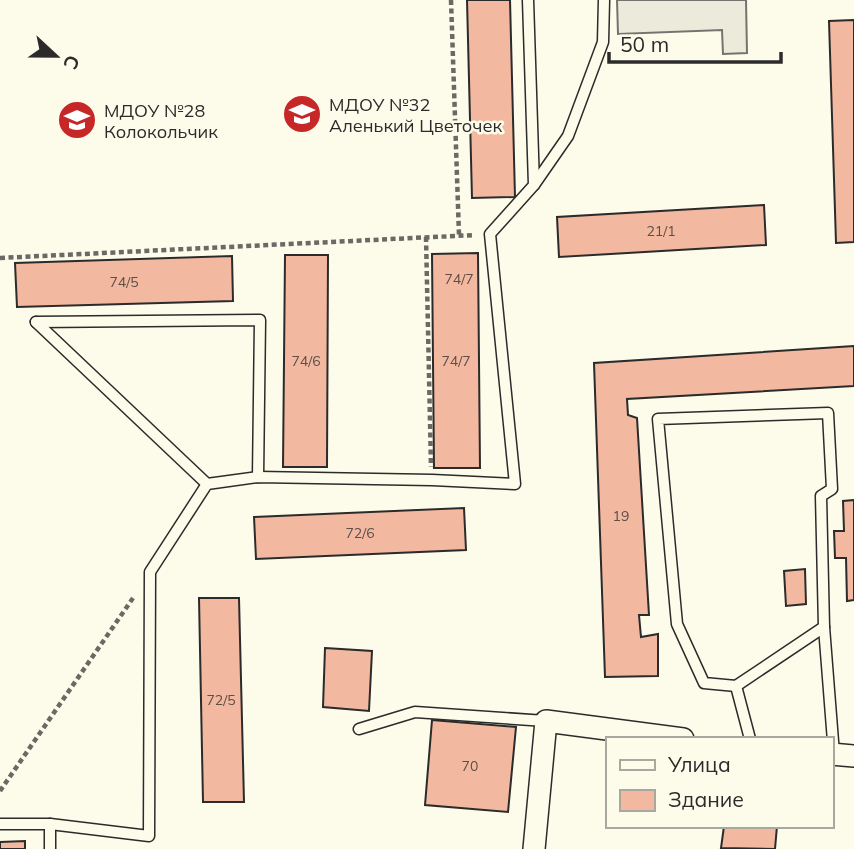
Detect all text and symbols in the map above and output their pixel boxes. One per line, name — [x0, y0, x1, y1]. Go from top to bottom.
north arrow — [21, 21, 91, 91]
scale bar — [609, 21, 780, 65]
text: 50 m — [620, 31, 669, 57]
text: С — [58, 52, 85, 73]
school or university icon: МДОУ №32 Аленький Цветочек — [281, 93, 323, 135]
place label: МДОУ №32 Аленький Цветочек — [329, 93, 502, 137]
school or university icon: МДОУ №28 Колокольчик — [56, 99, 98, 141]
place label: МДОУ №28 Колокольчик — [104, 99, 218, 143]
house number: 21/1 — [646, 222, 676, 240]
house number: 74/7 — [444, 270, 474, 288]
house number: 74/5 — [109, 273, 139, 291]
house number: 74/6 — [291, 352, 321, 370]
house number: 74/7 — [441, 352, 471, 370]
house number: 19 — [613, 507, 629, 525]
house number: 72/6 — [345, 524, 375, 542]
house number: 72/5 — [206, 691, 236, 709]
legend — [606, 737, 833, 828]
text: Улица — [667, 751, 731, 777]
house number: 70 — [462, 757, 478, 775]
text: Здание — [668, 786, 744, 812]

